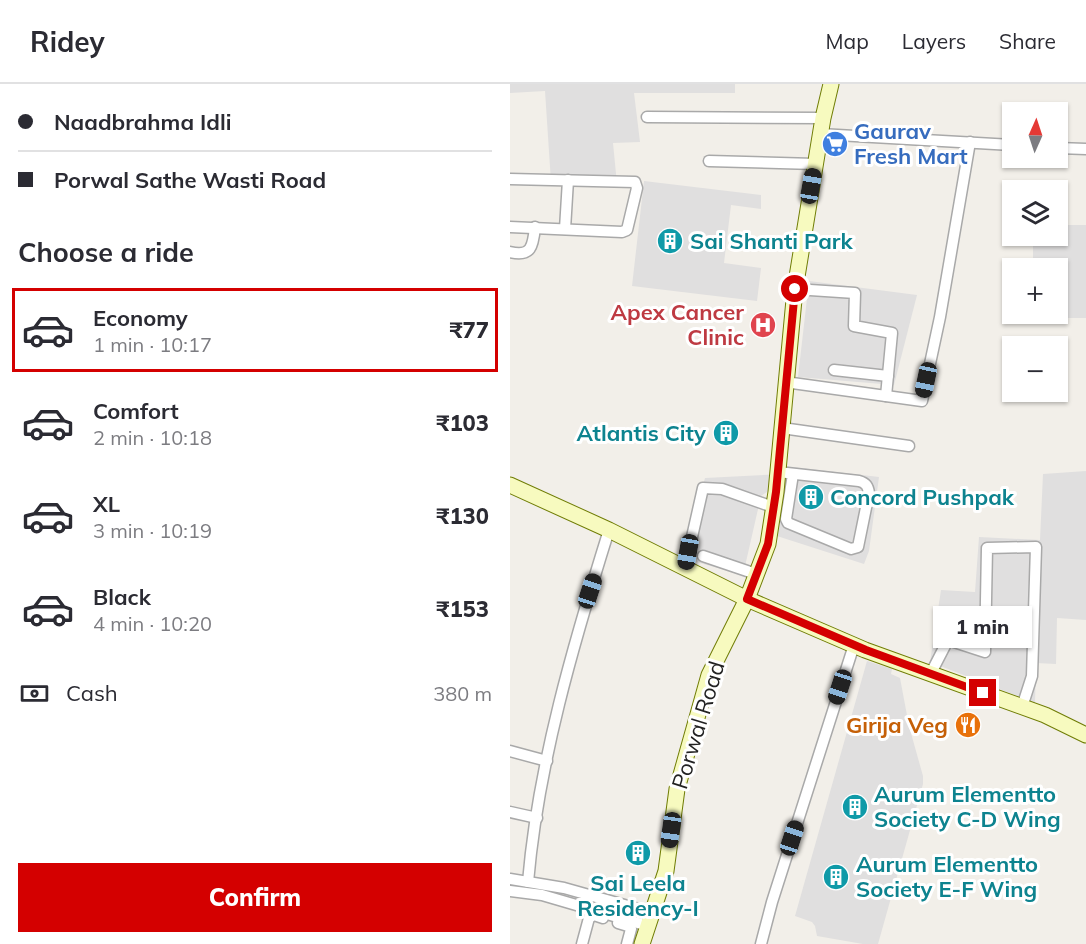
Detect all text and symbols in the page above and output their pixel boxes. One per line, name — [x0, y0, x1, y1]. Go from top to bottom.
text: Ridey — [30, 24, 105, 59]
text: Map — [826, 28, 869, 54]
text: Layers — [902, 28, 966, 54]
text: Share — [999, 28, 1056, 54]
north arrow — [1002, 102, 1068, 168]
map controls — [1002, 102, 1068, 402]
text: Naadbrahma Idli — [54, 108, 231, 136]
place label: Gaurav Fresh Mart — [854, 117, 968, 170]
supermarket icon: Gaurav Fresh Mart — [820, 129, 850, 159]
text: Porwal Sathe Wasti Road — [54, 166, 326, 194]
car — [799, 167, 823, 205]
button: layers — [1002, 180, 1068, 246]
building icon: Sai Shanti Park — [655, 226, 685, 256]
place label: Sai Shanti Park — [690, 227, 854, 255]
text: Choose a ride — [18, 235, 194, 269]
button: + — [1002, 258, 1068, 324]
route start — [781, 275, 808, 302]
place label: Apex Cancer Clinic — [611, 298, 744, 351]
icon: car — [21, 303, 75, 357]
text: Economy — [93, 304, 188, 332]
hospital icon: Apex Cancer Clinic — [748, 310, 778, 340]
text: ₹77 — [449, 316, 489, 344]
text: 1 min · 10:17 — [93, 332, 212, 357]
button: − — [1002, 336, 1068, 402]
car — [913, 361, 939, 399]
icon: car — [21, 396, 75, 450]
text: Comfort — [93, 397, 179, 425]
text: ₹103 — [436, 409, 489, 437]
building icon: Atlantis City — [711, 418, 741, 448]
place label: Atlantis City — [576, 419, 706, 447]
text: 2 min · 10:18 — [93, 425, 212, 450]
building icon: Concord Pushpak — [796, 482, 826, 512]
place label: Concord Pushpak — [830, 483, 1015, 511]
icon: car — [21, 489, 75, 543]
text: XL — [93, 490, 120, 518]
text: ₹130 — [436, 502, 489, 530]
text: 3 min · 10:19 — [93, 518, 212, 543]
car — [676, 533, 700, 571]
car — [576, 571, 604, 611]
icon: car — [21, 582, 75, 636]
text: Black — [93, 583, 151, 611]
text: ₹153 — [436, 595, 489, 623]
callout: 1 min — [934, 606, 1032, 648]
text: 4 min · 10:20 — [93, 611, 212, 636]
text: 1 min — [956, 614, 1009, 639]
street label: Porwal Road — [665, 658, 731, 792]
car — [826, 667, 854, 707]
icon: cash — [18, 677, 51, 710]
text: Cash — [66, 679, 118, 707]
route end — [969, 679, 996, 706]
text: 380 m — [433, 681, 492, 706]
restaurant icon: Girija Veg — [953, 710, 983, 740]
place label: Girija Veg — [846, 711, 948, 739]
place label: Aurum Elementto Society C-D Wing — [874, 780, 1061, 833]
building icon: Aurum Elementto Society C-D Wing — [840, 792, 870, 822]
car — [660, 811, 682, 849]
car — [778, 818, 806, 858]
building icon: Sai Leela Residency-I — [623, 838, 653, 868]
place label: Aurum Elementto Society E-F Wing — [856, 850, 1038, 903]
building icon: Aurum Elementto Society E-F Wing — [821, 862, 851, 892]
button: Confirm — [18, 863, 492, 932]
place label: Sai Leela Residency-I — [577, 869, 699, 922]

